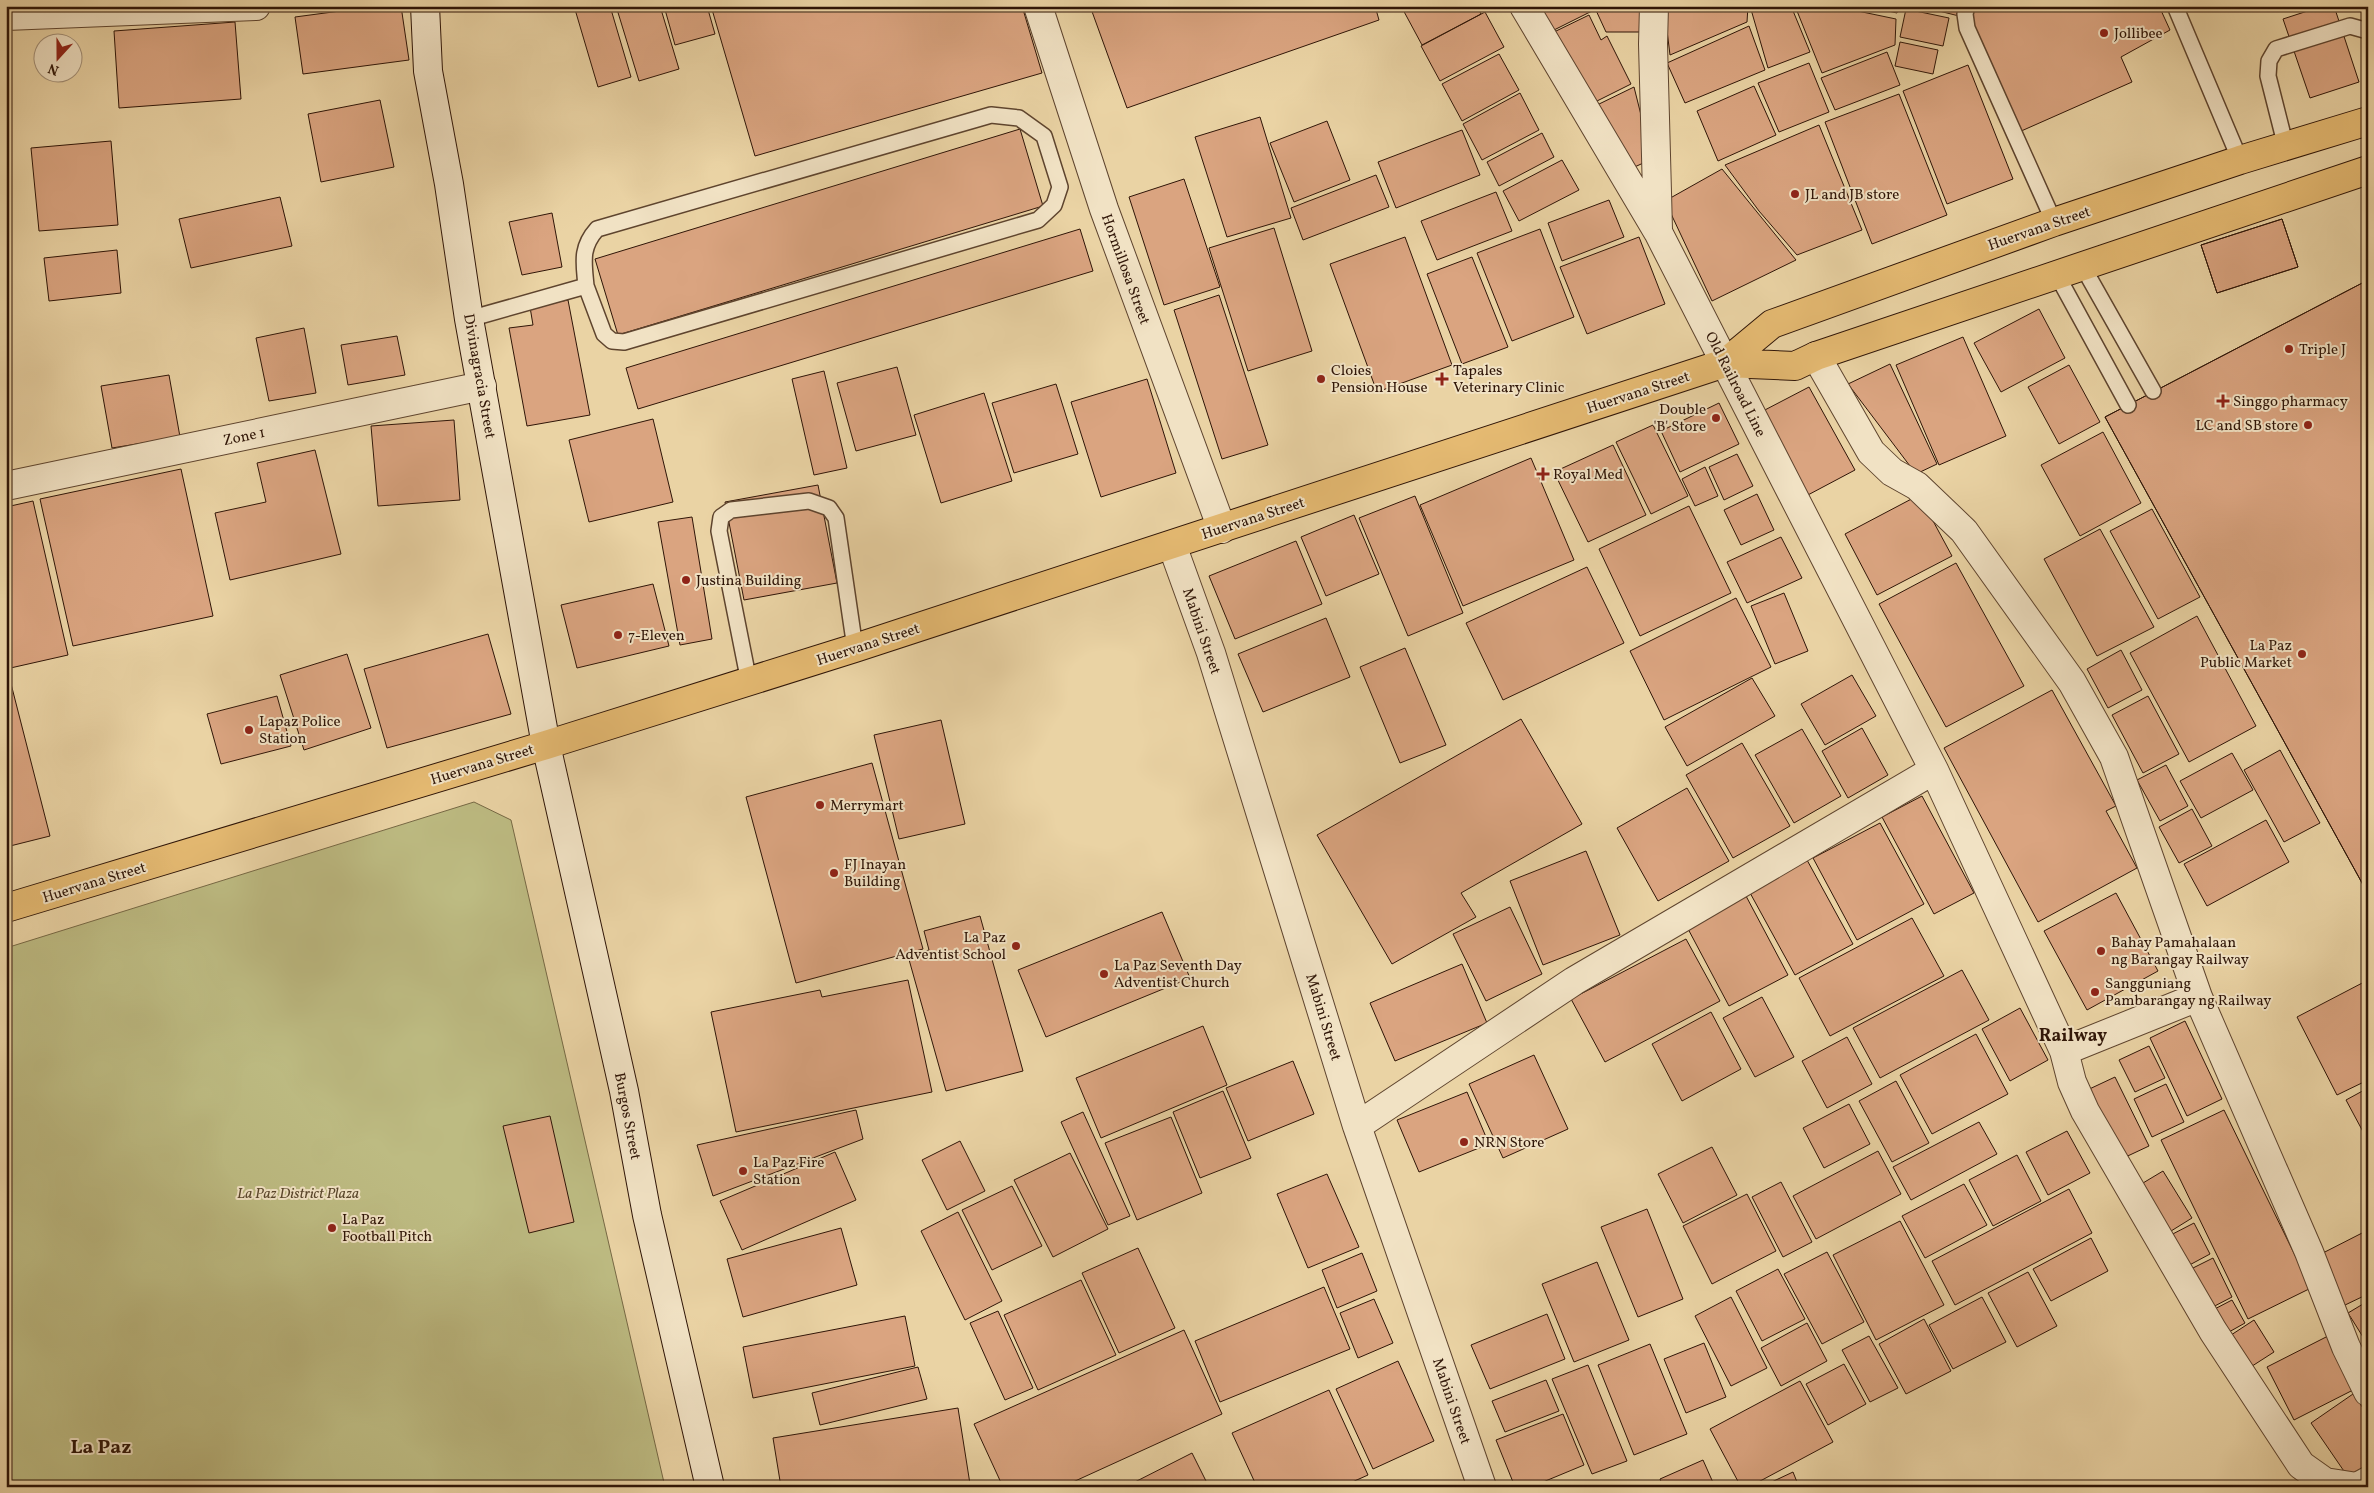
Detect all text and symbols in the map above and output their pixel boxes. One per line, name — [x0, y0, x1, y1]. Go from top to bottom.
place label: Jollibee — [2114, 24, 2163, 45]
marker: Jollibee — [2098, 27, 2110, 39]
north arrow — [32, 32, 82, 82]
text: N — [46, 58, 62, 79]
place label: JL and JB store — [1805, 185, 1899, 206]
marker: JL and JB store — [1789, 188, 1801, 200]
street label: Huervana Street — [1985, 202, 2094, 257]
street label: Hormillosa Street — [1095, 211, 1154, 328]
street label: Divinagracia Street — [457, 312, 500, 441]
street label: Old Railroad Line — [1699, 328, 1770, 441]
place label: Triple J — [2299, 340, 2346, 361]
marker: Triple J — [2283, 343, 2295, 355]
place label: Cloies Pension House — [1331, 361, 1428, 399]
place label: Tapales Veterinary Clinic — [1453, 361, 1565, 399]
street label: Huervana Street — [1584, 367, 1693, 420]
marker: Tapales Veterinary Clinic — [1435, 372, 1449, 386]
marker: Cloies Pension House — [1315, 373, 1327, 385]
place label: Singgo pharmacy — [2233, 392, 2348, 413]
marker: Singgo pharmacy — [2217, 395, 2229, 407]
place label: Double 'B' Store — [1654, 400, 1706, 438]
marker: Double 'B' Store — [1710, 412, 1722, 424]
place label: LC and SB store — [2195, 416, 2298, 437]
marker: LC and SB store — [2302, 419, 2314, 431]
street label: Zone 1 — [221, 423, 267, 452]
place label: Royal Med — [1553, 465, 1623, 486]
marker: Royal Med — [1537, 468, 1549, 480]
street label: Huervana Street — [1199, 493, 1308, 546]
place label: Justina Building — [696, 571, 802, 592]
marker: Justina Building — [680, 574, 692, 586]
street label: Mabini Street — [1176, 586, 1225, 677]
street label: Huervana Street — [814, 619, 923, 672]
place label: 7-Eleven — [628, 626, 685, 647]
marker: 7-Eleven — [612, 629, 624, 641]
place label: La Paz Public Market — [2200, 636, 2292, 674]
marker: La Paz Public Market — [2296, 648, 2308, 660]
place label: Lapaz Police Station — [259, 712, 341, 750]
marker: Lapaz Police Station — [243, 724, 255, 736]
street label: Huervana Street — [428, 740, 537, 791]
place label: Merrymart — [830, 796, 904, 817]
marker: Merrymart — [814, 799, 826, 811]
place label: FJ Inayan Building — [844, 855, 906, 893]
street label: Huervana Street — [40, 858, 149, 909]
marker: FJ Inayan Building — [828, 867, 840, 879]
place label: La Paz Adventist School — [895, 928, 1006, 966]
place label: Bahay Pamahalaan ng Barangay Railway — [2111, 933, 2249, 971]
marker: La Paz Adventist School — [1010, 940, 1022, 952]
marker: Bahay Pamahalaan ng Barangay Railway — [2095, 945, 2107, 957]
place label: La Paz Seventh Day Adventist Church — [1114, 956, 1242, 994]
marker: La Paz Seventh Day Adventist Church — [1098, 968, 1110, 980]
street label: Mabini Street — [1299, 971, 1346, 1064]
place label: Sangguniang Pambarangay ng Railway — [2105, 974, 2271, 1012]
marker: Sangguniang Pambarangay ng Railway — [2089, 986, 2101, 998]
district label: Railway — [2039, 1024, 2107, 1049]
street label: Burgos Street — [608, 1071, 645, 1162]
place label: NRN Store — [1474, 1133, 1544, 1154]
marker: NRN Store — [1458, 1136, 1470, 1148]
place label: La Paz Fire Station — [753, 1153, 824, 1191]
marker: La Paz Fire Station — [737, 1165, 749, 1177]
park label: La Paz District Plaza — [237, 1184, 359, 1205]
place label: La Paz Football Pitch — [342, 1210, 432, 1248]
marker: La Paz Football Pitch — [326, 1222, 338, 1234]
street label: Mabini Street — [1426, 1356, 1475, 1447]
district label: La Paz — [71, 1434, 131, 1462]

